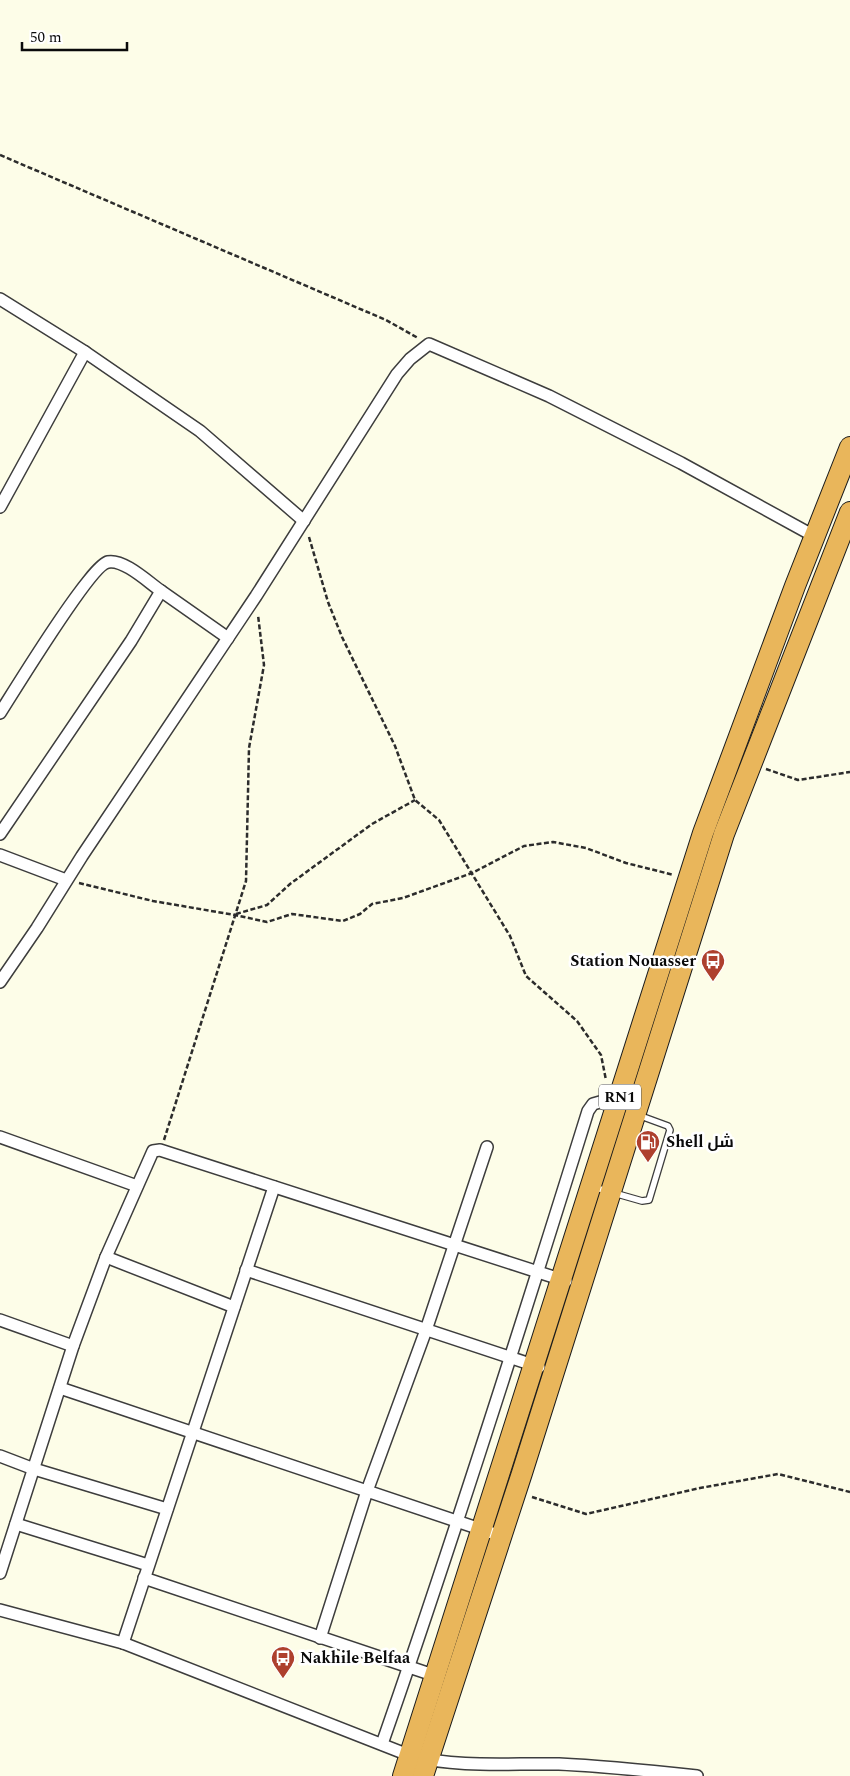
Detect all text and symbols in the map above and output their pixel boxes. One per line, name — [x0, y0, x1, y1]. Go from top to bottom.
scale bar — [22, 20, 128, 52]
text: 50 m — [30, 26, 62, 49]
bus stop icon: Station Nouasser — [700, 948, 726, 982]
place label: Station Nouasser — [570, 949, 696, 973]
road number: RN1 — [599, 1084, 641, 1110]
fuel station icon: Shell شل — [635, 1129, 661, 1163]
place label: Shell شل — [666, 1130, 734, 1154]
bus stop icon: Nakhile Belfaa — [270, 1645, 296, 1679]
place label: Nakhile Belfaa — [300, 1646, 411, 1670]

